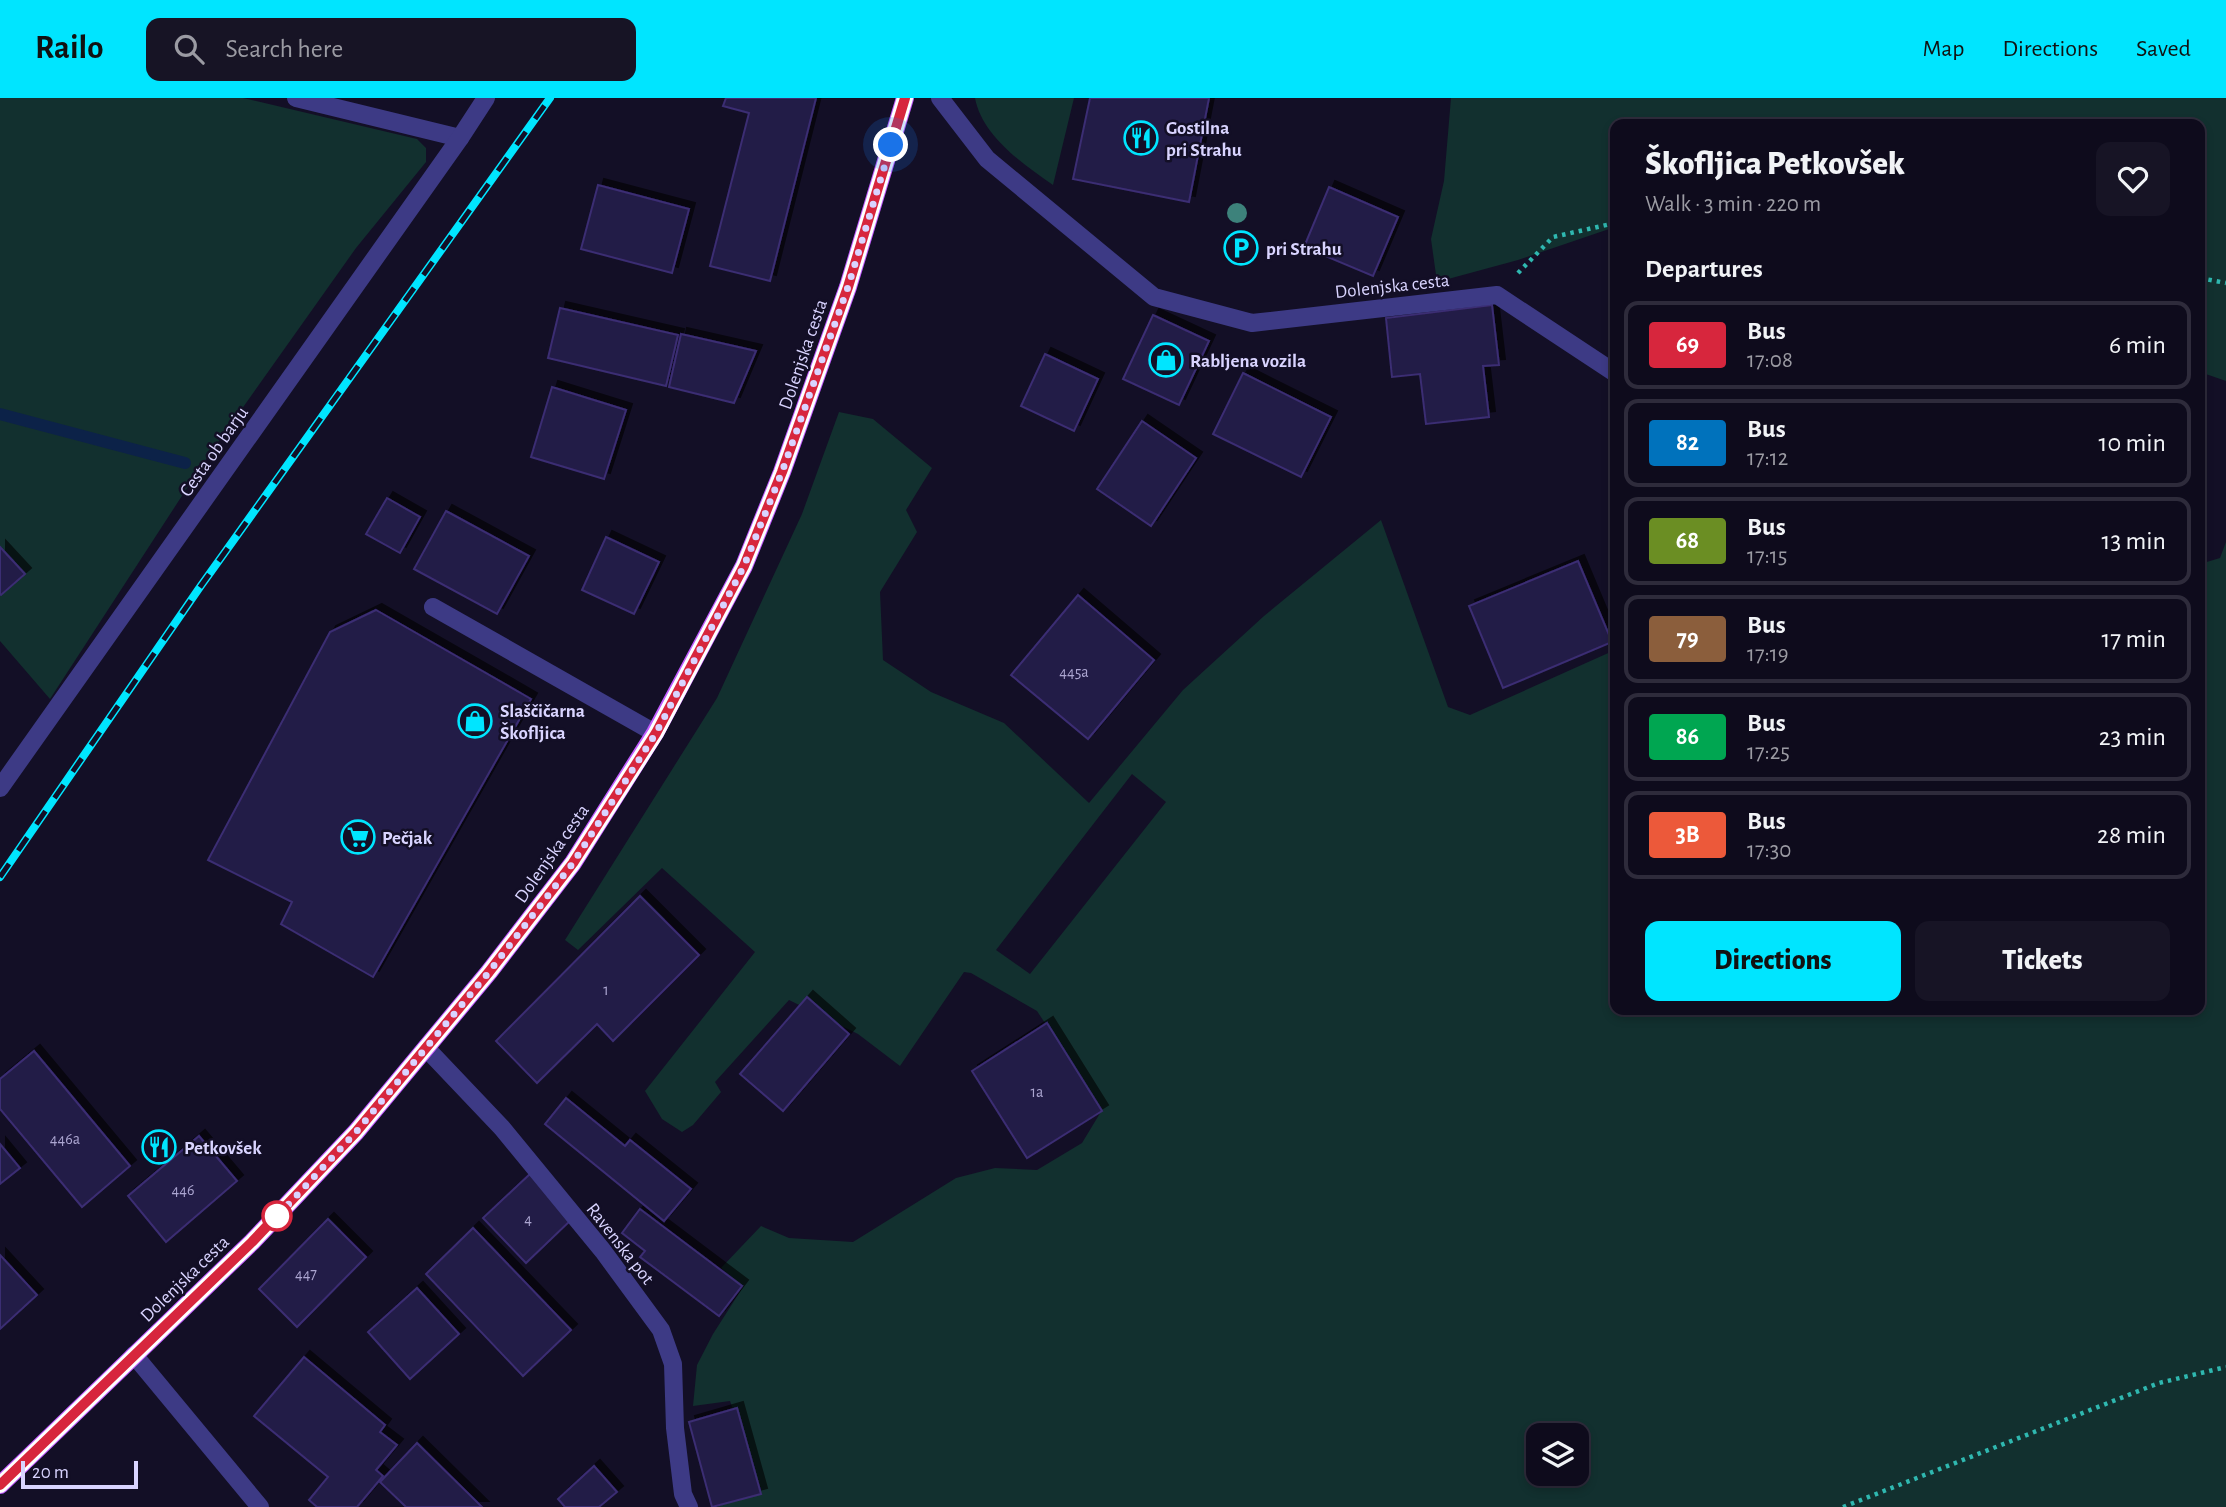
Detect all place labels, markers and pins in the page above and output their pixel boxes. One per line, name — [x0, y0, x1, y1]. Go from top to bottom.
restaurant icon: Gostilna pri Strahu — [1122, 119, 1160, 157]
place label: Gostilna pri Strahu — [1166, 119, 1242, 160]
parking icon: pri Strahu — [1222, 229, 1260, 267]
place label: pri Strahu — [1266, 240, 1342, 259]
shop icon: Rabljena vozila — [1147, 341, 1185, 379]
place label: Rabljena vozila — [1190, 352, 1306, 371]
shop icon: Slaščičarna Škofljica — [456, 702, 494, 740]
place label: Slaščičarna Škofljica — [500, 702, 585, 743]
supermarket icon: Pečjak — [339, 818, 377, 856]
place label: Pečjak — [382, 829, 433, 848]
restaurant icon: Petkovšek — [140, 1128, 178, 1166]
place label: Petkovšek — [184, 1139, 262, 1158]
unlabelled marker — [262, 1201, 292, 1231]

